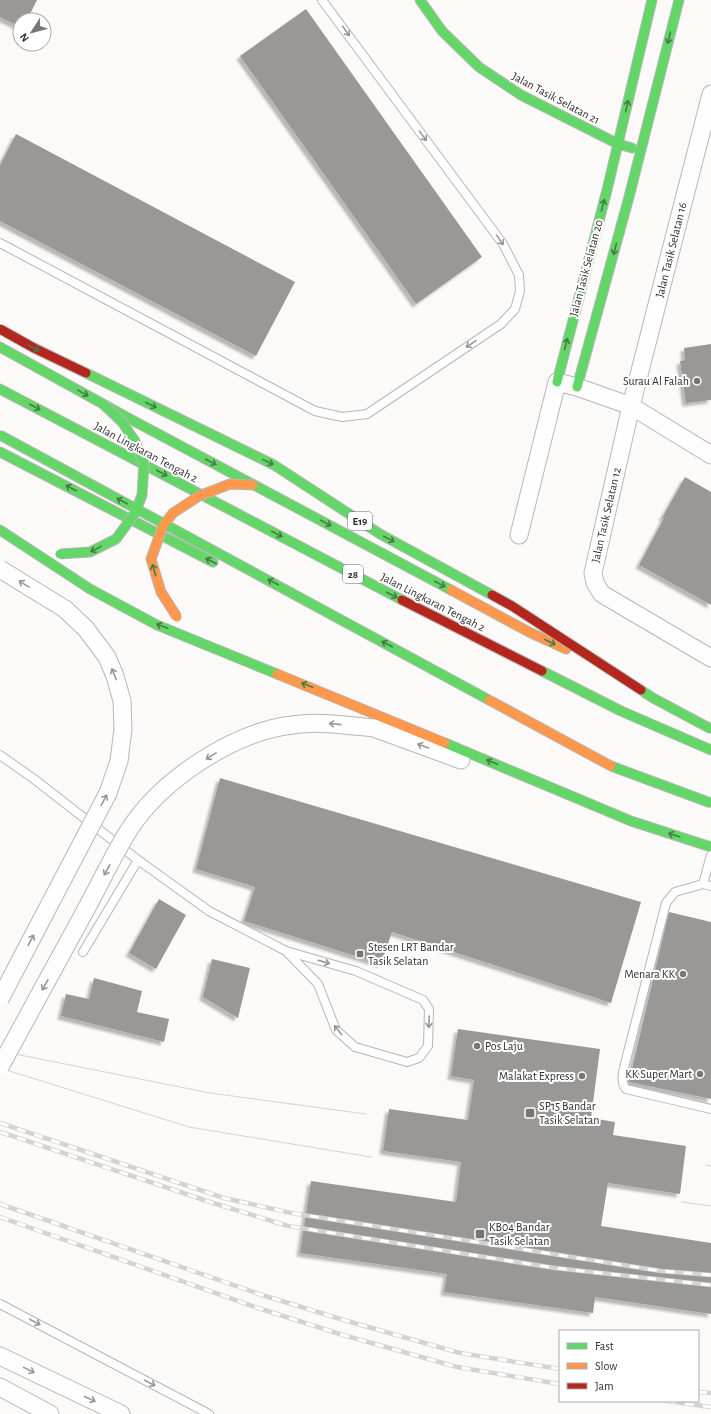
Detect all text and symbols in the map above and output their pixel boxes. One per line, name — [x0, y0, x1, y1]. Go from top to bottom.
north arrow — [12, 12, 52, 52]
one-way arrow — [341, 26, 350, 37]
text: N — [18, 31, 31, 44]
one-way arrow — [665, 31, 672, 44]
street label: Jalan Tasik Selatan 21 — [510, 70, 602, 126]
one-way arrow — [624, 100, 631, 113]
one-way arrow — [419, 130, 427, 141]
one-way arrow — [600, 199, 607, 212]
street label: Jalan Tasik Selatan 16 — [653, 201, 689, 299]
street label: Jalan Tasik Selatan 20 — [567, 218, 605, 318]
one-way arrow — [496, 235, 504, 246]
one-way arrow — [611, 242, 618, 255]
one-way arrow — [563, 338, 571, 351]
one-way arrow — [466, 340, 477, 348]
one-way arrow — [28, 345, 40, 352]
place label: Surau Al Falah — [623, 375, 689, 387]
marker: Surau Al Falah — [692, 376, 702, 386]
one-way arrow — [77, 390, 89, 397]
one-way arrow — [145, 402, 157, 409]
one-way arrow — [28, 404, 40, 411]
street label: Jalan Lingkaran Tengah 2 — [92, 420, 200, 485]
one-way arrow — [205, 459, 217, 466]
one-way arrow — [262, 459, 274, 466]
street label: Jalan Tasik Selatan 12 — [589, 466, 623, 564]
one-way arrow — [156, 470, 168, 478]
one-way arrow — [65, 484, 77, 492]
one-way arrow — [116, 496, 128, 504]
road number: E19 — [348, 512, 372, 530]
one-way arrow — [319, 520, 331, 528]
one-way arrow — [271, 531, 283, 538]
one-way arrow — [383, 536, 395, 544]
one-way arrow — [91, 546, 103, 553]
one-way arrow — [205, 557, 217, 565]
one-way arrow — [150, 564, 157, 577]
road number: 28 — [343, 565, 363, 583]
street label: Jalan Lingkaran Tengah 2 — [379, 570, 488, 634]
one-way arrow — [267, 578, 279, 586]
one-way arrow — [19, 580, 30, 588]
one-way arrow — [434, 581, 446, 589]
one-way arrow — [386, 592, 398, 599]
one-way arrow — [156, 622, 168, 630]
one-way arrow — [544, 639, 556, 646]
one-way arrow — [382, 640, 394, 648]
one-way arrow — [110, 668, 117, 680]
one-way arrow — [302, 681, 314, 688]
one-way arrow — [329, 720, 342, 728]
one-way arrow — [417, 742, 429, 750]
one-way arrow — [205, 752, 217, 760]
one-way arrow — [486, 758, 498, 766]
one-way arrow — [101, 794, 108, 806]
one-way arrow — [668, 831, 681, 838]
one-way arrow — [103, 864, 111, 876]
one-way arrow — [28, 934, 35, 946]
place label: Stesen LRT Bandar Tasik Selatan — [368, 941, 454, 967]
marker: Stesen LRT Bandar Tasik Selatan — [355, 949, 365, 959]
one-way arrow — [317, 959, 330, 966]
place label: Menara KK — [624, 968, 675, 980]
marker: Menara KK — [678, 969, 688, 979]
one-way arrow — [41, 978, 48, 990]
one-way arrow — [425, 1015, 433, 1028]
one-way arrow — [334, 1025, 343, 1035]
place label: Pos Laju — [485, 1040, 523, 1053]
marker: Pos Laju — [472, 1041, 482, 1051]
place label: KK Super Mart — [625, 1068, 692, 1080]
marker: KK Super Mart — [695, 1069, 705, 1079]
place label: Malakat Express — [499, 1070, 574, 1082]
marker: Malakat Express — [577, 1071, 587, 1081]
place label: SP15 Bandar Tasik Selatan — [539, 1100, 599, 1126]
marker: SP15 Bandar Tasik Selatan — [524, 1107, 536, 1119]
place label: KB04 Bandar Tasik Selatan — [489, 1221, 550, 1247]
marker: KB04 Bandar Tasik Selatan — [474, 1228, 486, 1240]
one-way arrow — [28, 1319, 40, 1326]
legend — [559, 1330, 699, 1402]
text: Fast — [595, 1340, 614, 1352]
text: Slow — [595, 1360, 617, 1372]
one-way arrow — [23, 1367, 35, 1374]
one-way arrow — [143, 1379, 155, 1387]
text: Jam — [595, 1380, 614, 1392]
one-way arrow — [84, 1396, 96, 1403]

